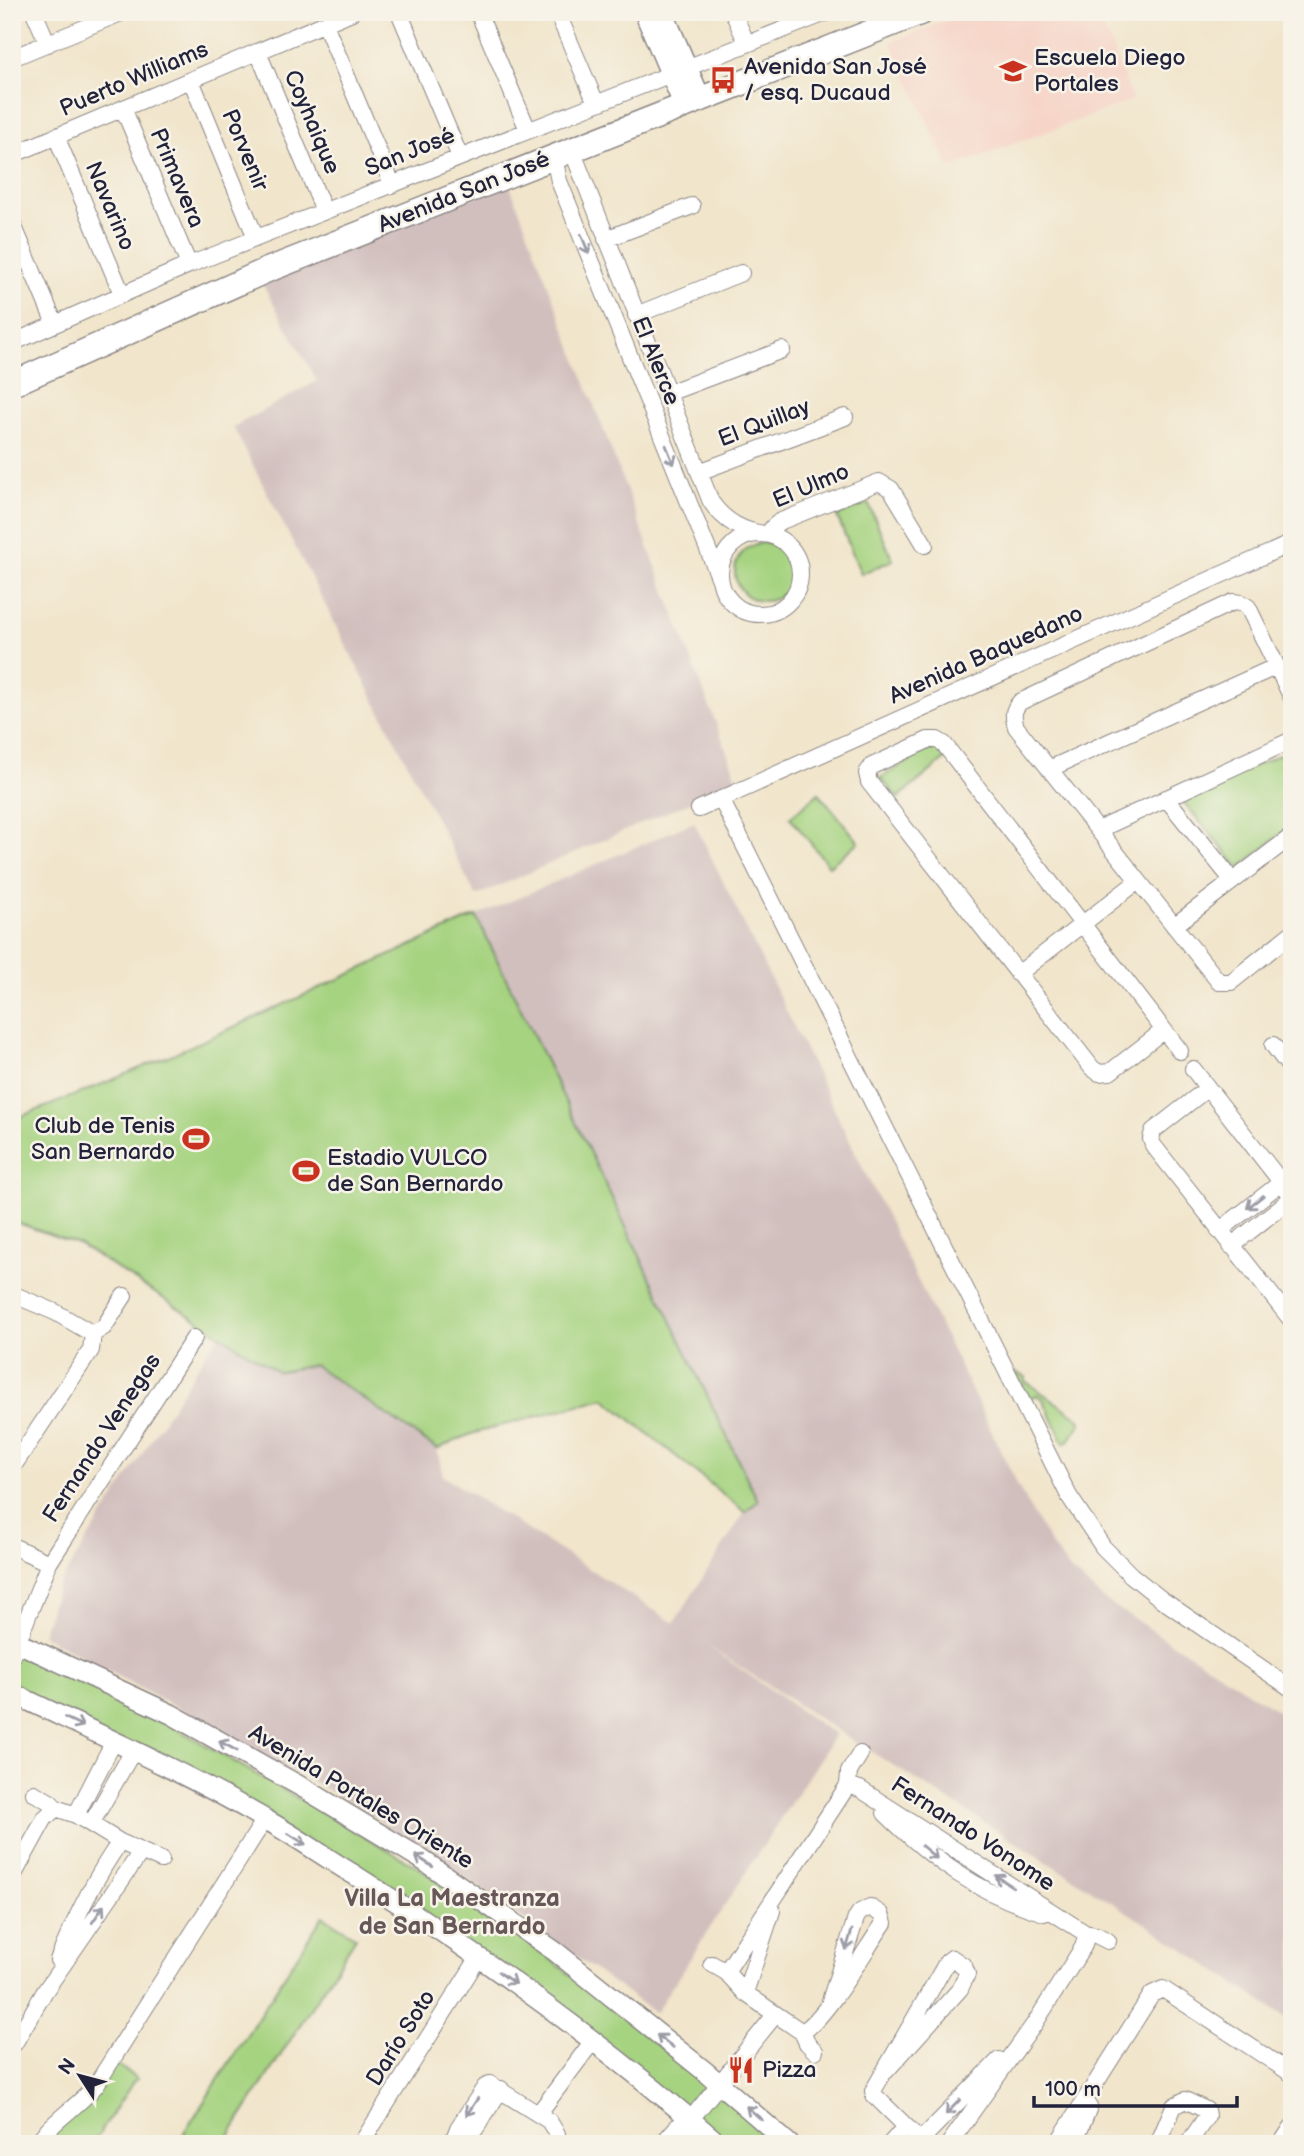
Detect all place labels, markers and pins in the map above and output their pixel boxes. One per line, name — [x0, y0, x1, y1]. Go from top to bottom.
place label: Escuela Diego Portales — [1034, 44, 1186, 98]
place label: Avenida San José / esq. Ducaud — [744, 53, 927, 107]
school or university icon: Escuela Diego Portales — [998, 56, 1028, 86]
bus stop icon: Avenida San José / esq. Ducaud — [708, 65, 738, 95]
place label: Club de Tenis San Bernardo — [31, 1112, 175, 1166]
sports icon: Club de Tenis San Bernardo — [181, 1124, 211, 1154]
place label: Estadio VULCO de San Bernardo — [327, 1144, 503, 1198]
sports icon: Estadio VULCO de San Bernardo — [291, 1156, 321, 1186]
restaurant icon: Pizza — [726, 2055, 756, 2085]
place label: Pizza — [762, 2056, 817, 2084]

